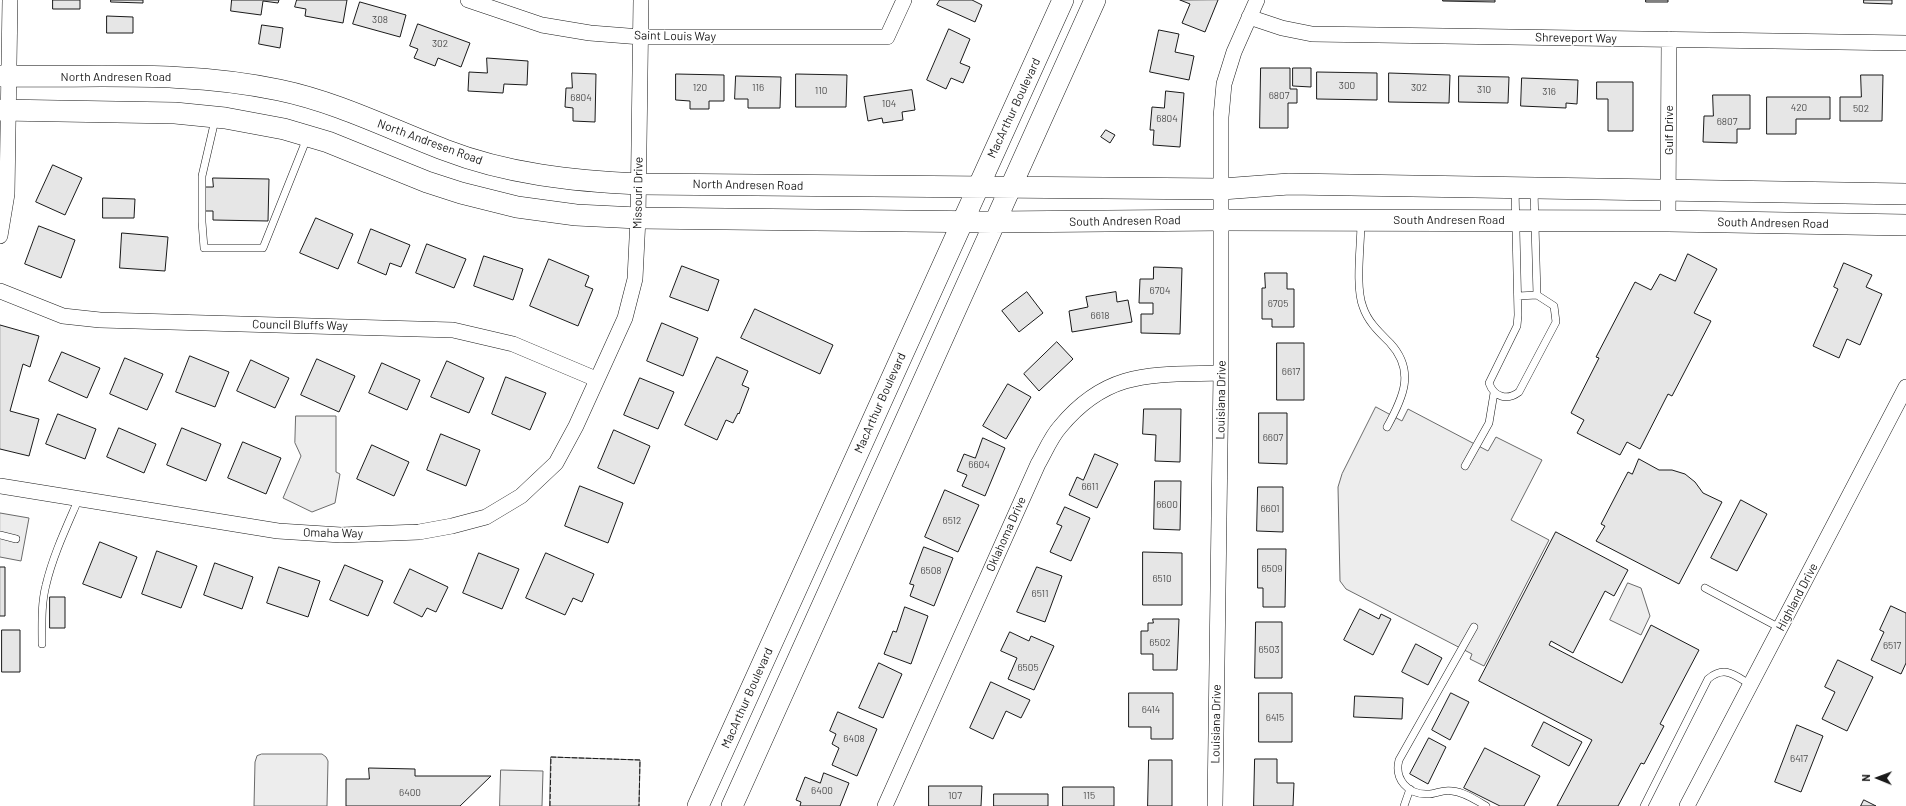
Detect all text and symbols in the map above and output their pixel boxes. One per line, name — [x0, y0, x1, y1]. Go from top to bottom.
house number: 308 — [372, 14, 388, 26]
street label: Saint Louis Way — [634, 28, 716, 44]
street label: Shreveport Way — [1535, 30, 1617, 46]
house number: 302 — [432, 38, 448, 50]
street label: MacArthur Boulevard — [984, 56, 1044, 160]
street label: North Andresen Road — [61, 70, 171, 84]
house number: 300 — [1339, 80, 1355, 92]
house number: 120 — [693, 82, 707, 94]
house number: 116 — [752, 82, 764, 94]
house number: 302 — [1411, 82, 1427, 94]
house number: 310 — [1477, 84, 1491, 96]
house number: 110 — [815, 85, 827, 97]
house number: 316 — [1542, 86, 1556, 98]
house number: 6807 — [1269, 90, 1289, 102]
house number: 6804 — [570, 92, 592, 104]
house number: 104 — [882, 98, 896, 110]
house number: 420 — [1791, 102, 1807, 114]
house number: 502 — [1853, 103, 1869, 115]
street label: Gulf Drive — [1662, 105, 1676, 155]
house number: 6804 — [1156, 113, 1178, 125]
street label: North Andresen Road — [375, 116, 485, 168]
house number: 6807 — [1717, 116, 1737, 128]
street label: Missouri Drive — [630, 157, 646, 229]
street label: North Andresen Road — [692, 177, 804, 193]
street label: South Andresen Road — [1069, 213, 1181, 229]
street label: South Andresen Road — [1393, 213, 1505, 227]
street label: South Andresen Road — [1717, 215, 1829, 231]
house number: 6704 — [1149, 285, 1171, 297]
house number: 6705 — [1268, 298, 1288, 310]
house number: 6618 — [1091, 310, 1109, 322]
street label: Council Bluffs Way — [252, 317, 348, 333]
street label: MacArthur Boulevard — [851, 350, 909, 456]
street label: Louisiana Drive — [1213, 360, 1229, 440]
house number: 6617 — [1282, 366, 1300, 378]
house number: 6607 — [1263, 432, 1283, 444]
house number: 6604 — [968, 459, 990, 471]
house number: 6611 — [1081, 481, 1099, 493]
street label: Oklahoma Drive — [983, 494, 1029, 574]
house number: 6600 — [1156, 499, 1178, 511]
house number: 6601 — [1260, 503, 1280, 515]
house number: 6512 — [943, 515, 961, 527]
street label: Omaha Way — [303, 525, 363, 541]
street label: Highland Drive — [1773, 561, 1821, 633]
house number: 6509 — [1261, 563, 1283, 575]
house number: 6508 — [920, 565, 942, 577]
house number: 6510 — [1152, 573, 1172, 585]
house number: 6511 — [1031, 588, 1049, 600]
house number: 6502 — [1149, 637, 1171, 649]
house number: 6517 — [1883, 640, 1901, 652]
house number: 6503 — [1258, 644, 1280, 656]
street label: MacArthur Boulevard — [718, 645, 776, 751]
house number: 6505 — [1017, 662, 1039, 674]
street label: Louisiana Drive — [1208, 684, 1224, 764]
house number: 6414 — [1142, 704, 1160, 716]
house number: 6415 — [1266, 712, 1284, 724]
house number: 6408 — [843, 733, 865, 745]
house number: 6417 — [1790, 753, 1808, 765]
north arrow — [1858, 758, 1898, 798]
text: N — [1859, 774, 1872, 782]
house number: 6400 — [811, 785, 833, 797]
house number: 6400 — [399, 787, 421, 799]
house number: 107 — [948, 790, 962, 802]
house number: 115 — [1083, 790, 1095, 802]

